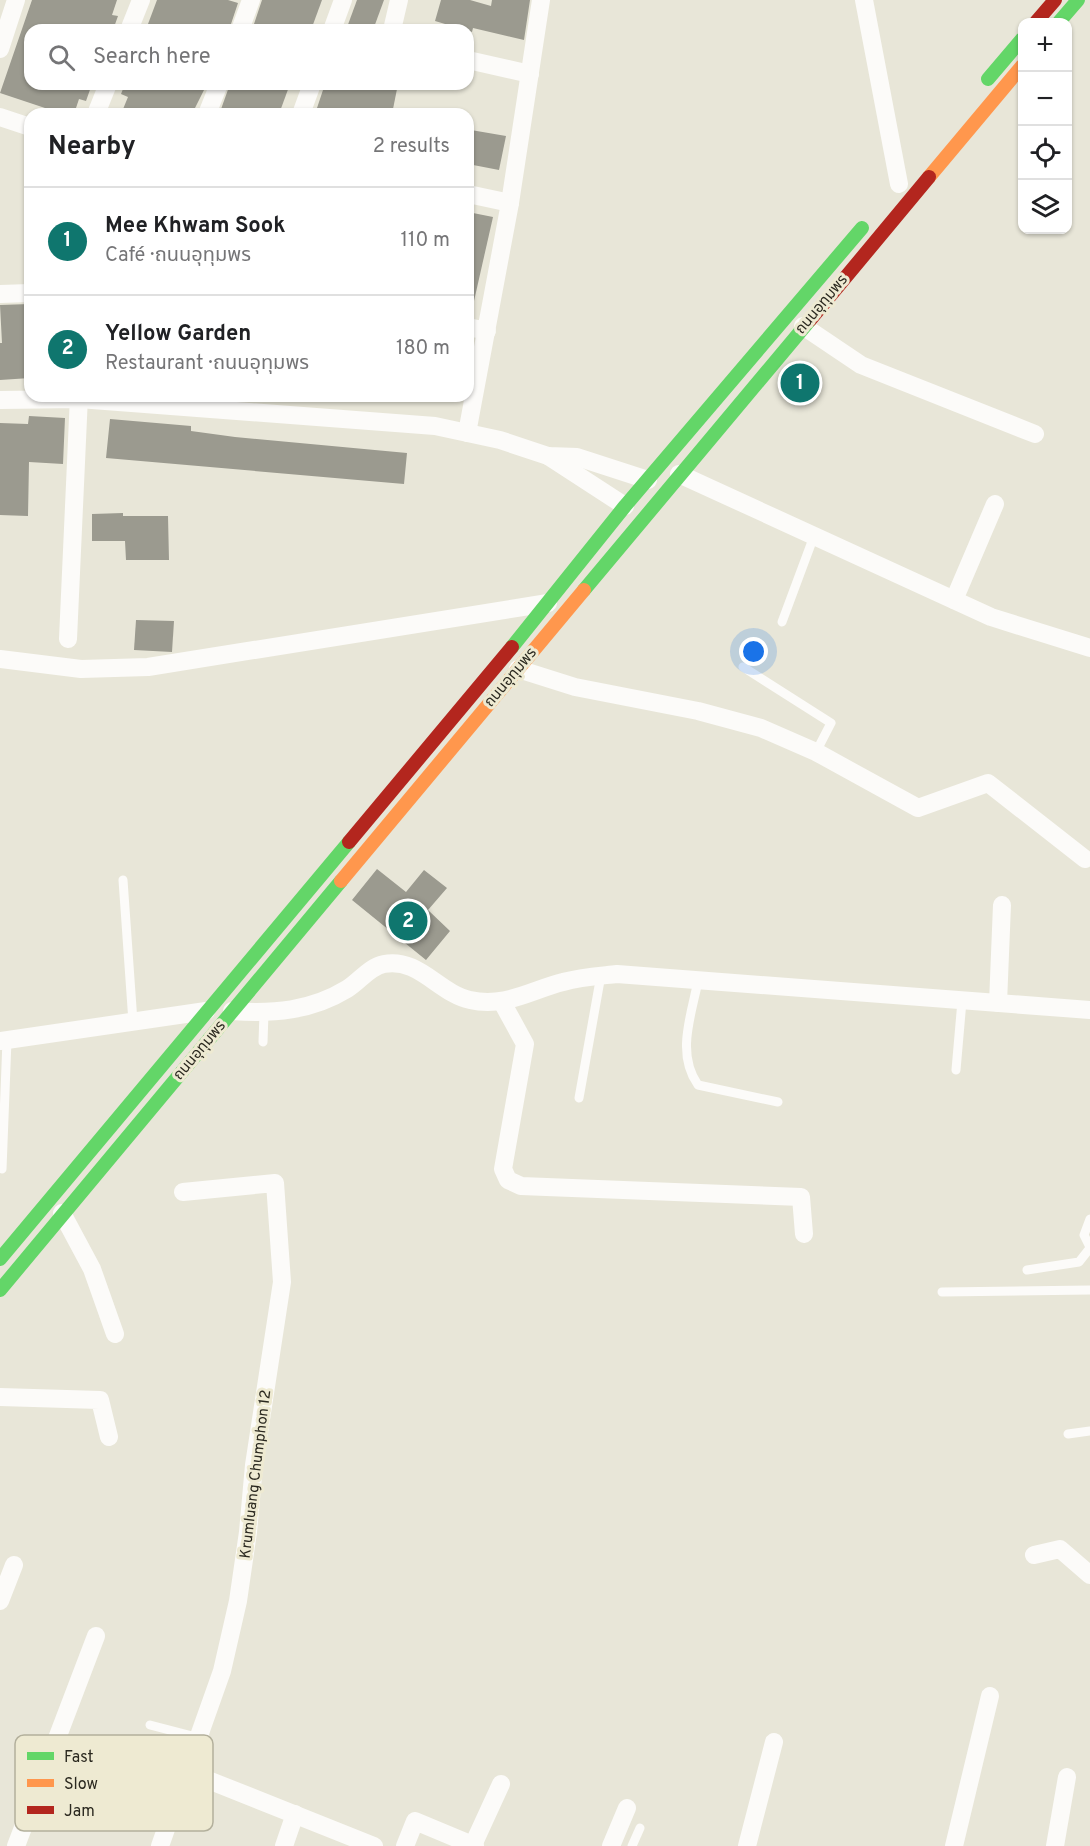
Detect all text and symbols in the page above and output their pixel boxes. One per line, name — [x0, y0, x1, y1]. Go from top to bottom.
map controls — [1018, 18, 1072, 234]
button: + — [1018, 18, 1072, 72]
search box — [24, 24, 474, 90]
icon: search — [45, 41, 78, 74]
text: Search here — [93, 44, 211, 71]
button: − — [1018, 72, 1072, 126]
button: locate — [1018, 126, 1072, 180]
text: Nearby — [48, 131, 136, 164]
text: 2 results — [373, 134, 450, 160]
button: layers — [1018, 180, 1072, 234]
text: Mee Khwam Sook — [105, 213, 286, 240]
text: 1 — [64, 228, 72, 254]
text: 110 m — [401, 228, 450, 254]
text: Café · ถนนอุทุมพร — [105, 243, 251, 269]
street label: ถนนอุทุมพร — [792, 271, 853, 339]
text: Yellow Garden — [105, 321, 251, 348]
text: 2 — [61, 336, 74, 362]
text: 180 m — [396, 336, 450, 362]
text: Restaurant · ถนนอุทุมพร — [105, 351, 309, 377]
pin: 1 — [780, 360, 820, 406]
your location — [739, 637, 768, 666]
street label: ถนนอุทุมพร — [481, 644, 542, 712]
pin: 2 — [388, 898, 428, 944]
street label: ถนนอุทุมพร — [170, 1017, 231, 1085]
street label: Krumluang Chumphon 12 — [237, 1389, 276, 1560]
legend — [15, 1735, 213, 1831]
text: Fast — [64, 1748, 94, 1768]
text: Slow — [64, 1775, 98, 1795]
text: Jam — [64, 1802, 95, 1822]

